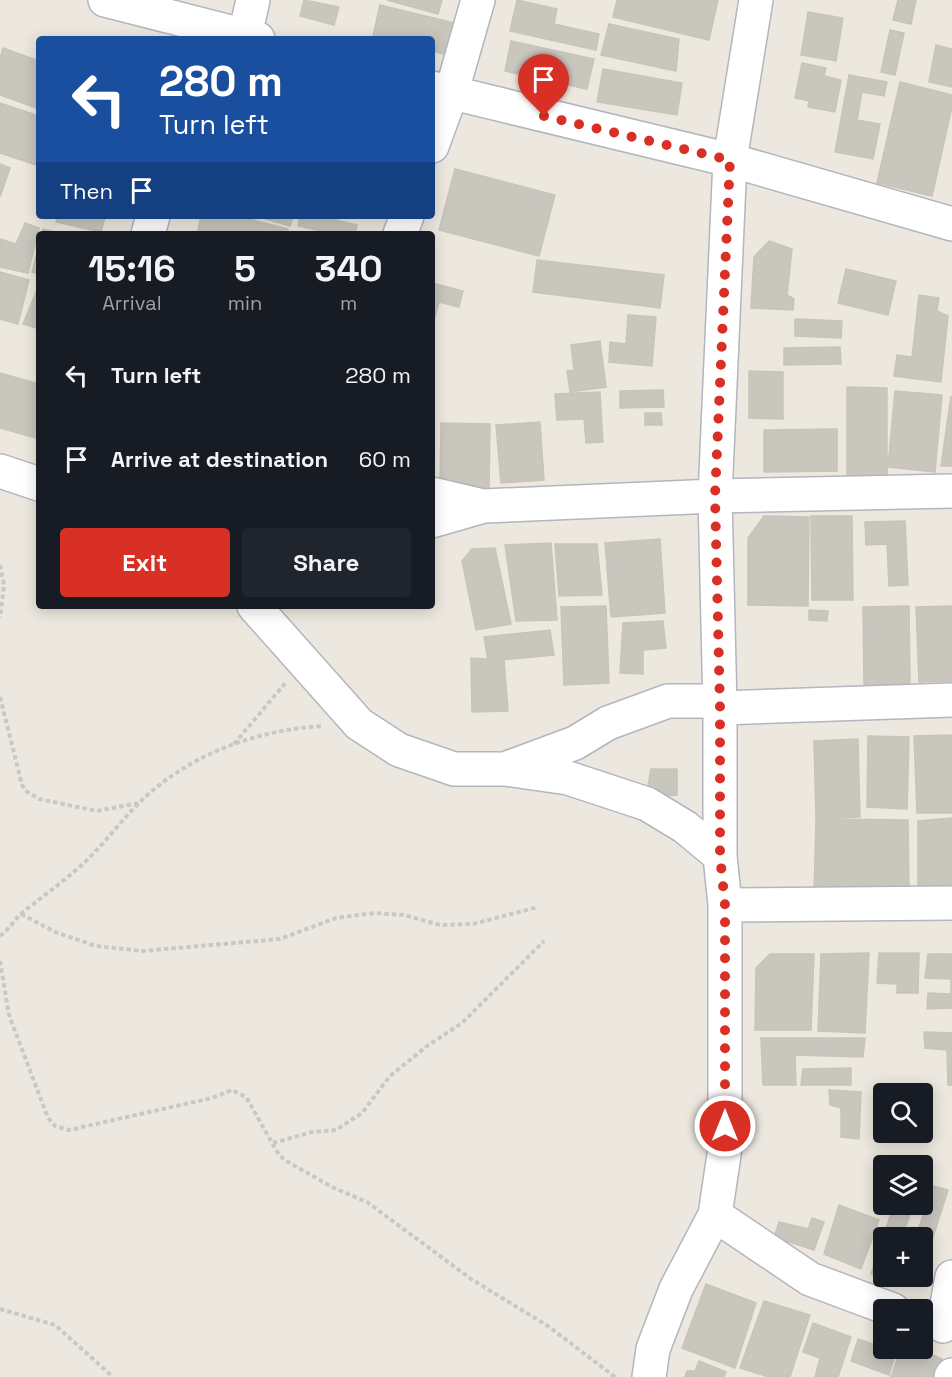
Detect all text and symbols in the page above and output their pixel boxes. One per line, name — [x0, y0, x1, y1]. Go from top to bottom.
pin — [518, 54, 569, 116]
text: 280 m — [159, 55, 283, 108]
icon: left — [60, 60, 138, 138]
icon: arrive — [527, 63, 560, 96]
text: Turn left — [159, 107, 269, 142]
icon: arrive — [125, 174, 158, 207]
text: Then — [60, 177, 113, 205]
text: 15:16 — [88, 246, 175, 292]
text: 5 — [234, 246, 256, 292]
text: 340 — [315, 246, 383, 292]
text: Arrival — [102, 290, 162, 316]
text: min — [228, 290, 262, 316]
text: m — [340, 290, 357, 316]
icon: left — [60, 359, 93, 392]
text: Turn left — [111, 361, 201, 389]
text: 280 m — [345, 361, 411, 389]
icon: arrive — [60, 443, 93, 476]
text: Arrive at destination — [111, 445, 328, 473]
text: 60 m — [359, 445, 411, 473]
button: Exit — [60, 528, 230, 597]
button: Share — [242, 528, 411, 597]
map controls — [873, 1083, 933, 1359]
button: search — [873, 1083, 933, 1143]
position arrow — [693, 1094, 757, 1158]
button: layers — [873, 1155, 933, 1215]
button: + — [873, 1227, 933, 1287]
button: − — [873, 1299, 933, 1359]

